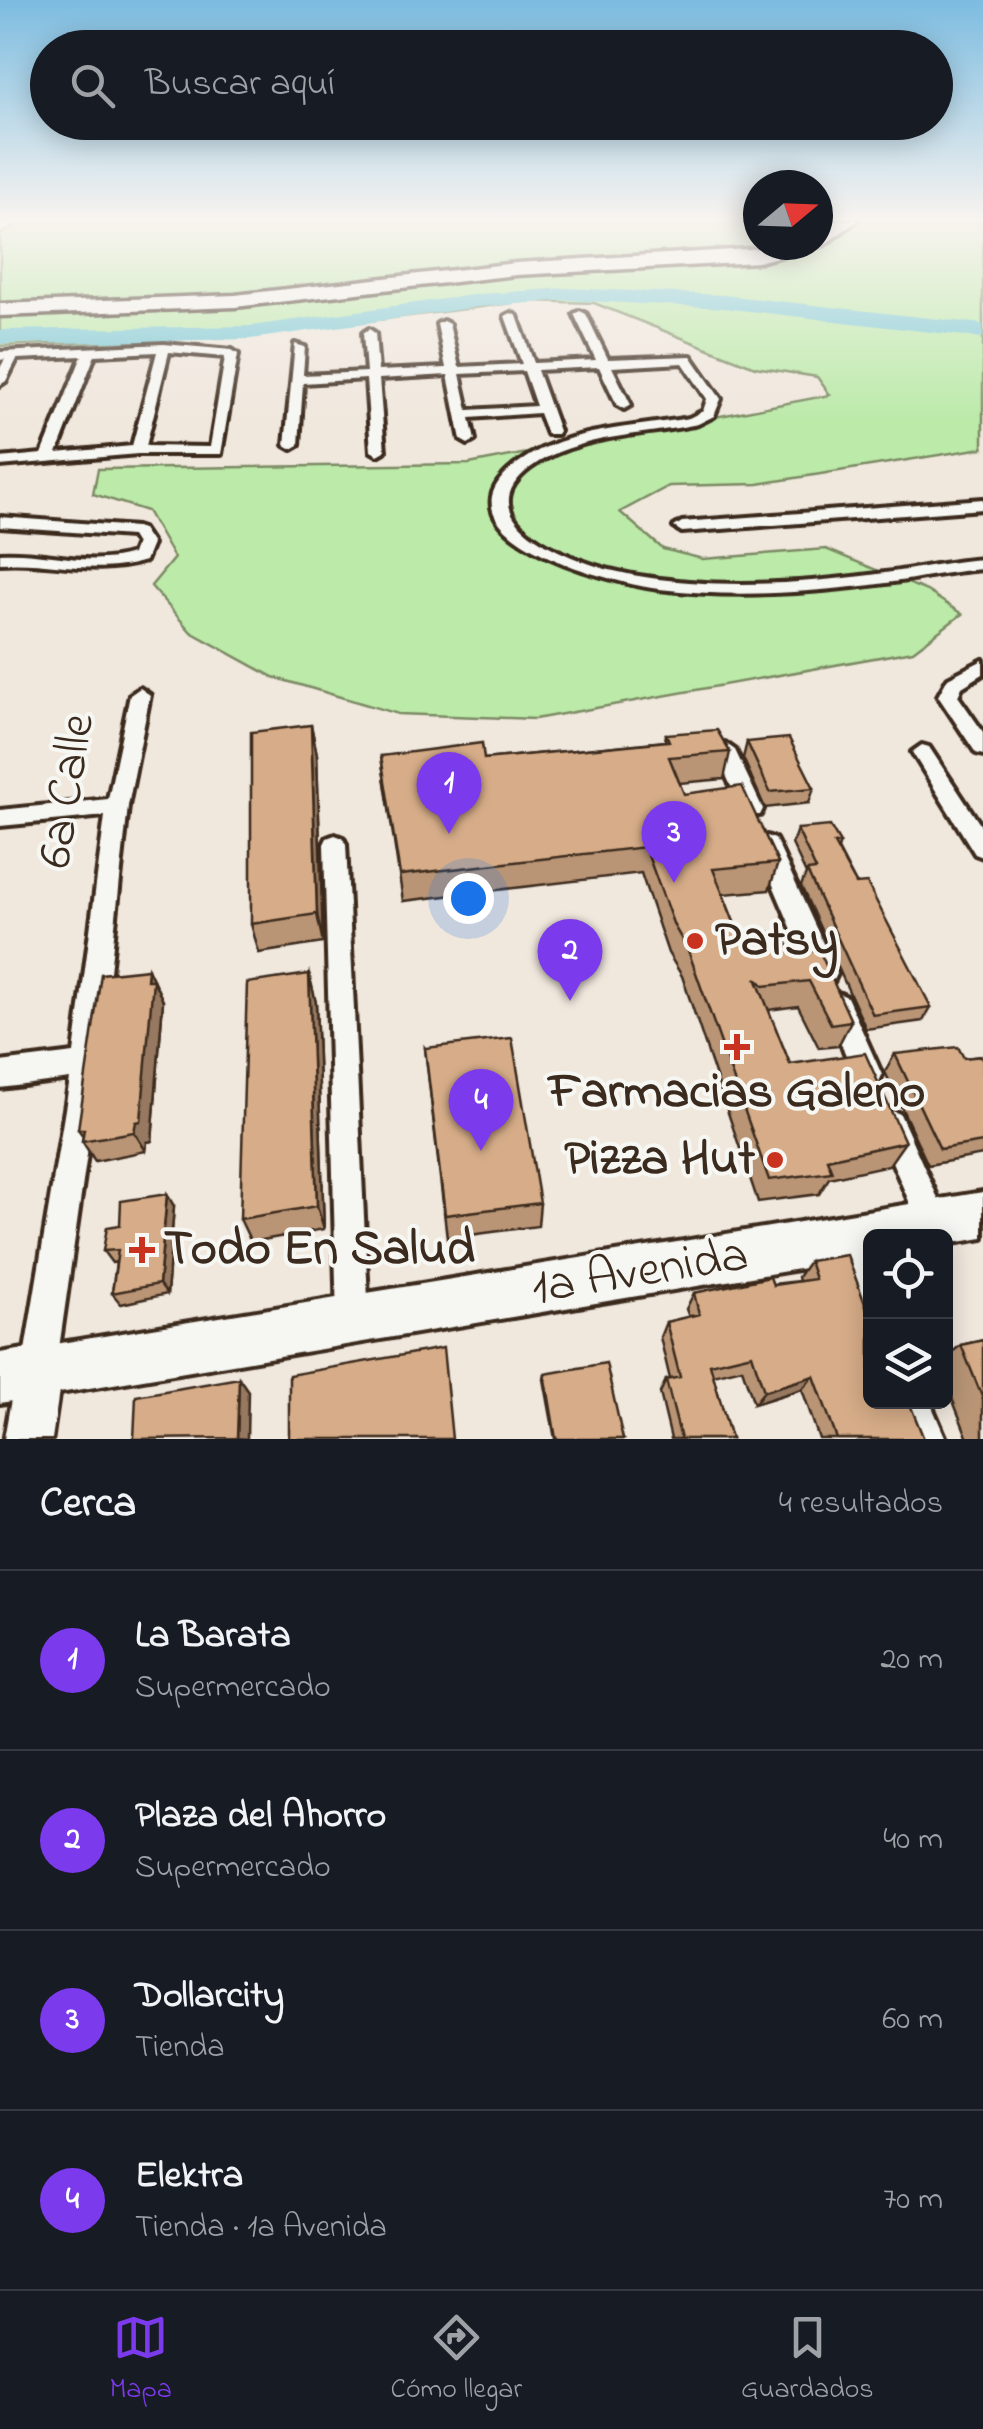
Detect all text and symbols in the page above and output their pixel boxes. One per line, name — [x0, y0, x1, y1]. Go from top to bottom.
search box — [30, 30, 953, 140]
text: Buscar aquí — [145, 57, 335, 113]
icon: search — [65, 58, 120, 113]
north arrow — [743, 170, 833, 260]
street label: 6a Calle — [20, 708, 116, 873]
pin: 1 — [416, 752, 482, 834]
pin: 3 — [642, 800, 706, 883]
your location — [443, 873, 494, 924]
place label: Patsy — [715, 905, 838, 979]
pin: 2 — [538, 918, 602, 1001]
marker: Patsy — [684, 930, 706, 952]
marker: Farmacias Galeno — [726, 1036, 748, 1058]
place label: Farmacias Galeno — [547, 1057, 925, 1130]
pin: 4 — [448, 1068, 514, 1151]
place label: Pizza Hut — [564, 1124, 755, 1197]
marker: Pizza Hut — [764, 1149, 786, 1171]
place label: Todo En Salud — [164, 1214, 475, 1287]
street label: 1a Avenida — [527, 1220, 753, 1326]
map controls — [863, 1229, 953, 1409]
button: locate — [863, 1229, 953, 1319]
marker: Todo En Salud — [129, 1237, 155, 1263]
button: layers — [863, 1319, 953, 1409]
text: Cerca — [40, 1474, 136, 1535]
text: 4 resultados — [779, 1481, 943, 1528]
text: La Barata — [135, 1609, 291, 1665]
text: 1 — [67, 1637, 78, 1684]
text: 20 m — [880, 1637, 943, 1684]
text: Supermercado — [135, 1665, 331, 1712]
text: Plaza del Ahorro — [135, 1789, 386, 1845]
text: 2 — [65, 1817, 80, 1864]
text: 40 m — [883, 1817, 943, 1864]
text: Supermercado — [135, 1845, 331, 1892]
text: Dollarcity — [135, 1969, 284, 2025]
text: 3 — [66, 1997, 79, 2044]
text: 60 m — [882, 1997, 943, 2044]
text: Tienda — [135, 2025, 224, 2072]
text: Elektra — [135, 2149, 243, 2205]
text: 4 — [66, 2177, 79, 2224]
text: 70 m — [883, 2177, 943, 2224]
text: Tienda · 1a Avenida — [135, 2205, 387, 2252]
tab: Mapa — [109, 2310, 172, 2411]
tab: Cómo llegar — [391, 2310, 522, 2411]
tab: Guardados — [741, 2310, 874, 2411]

